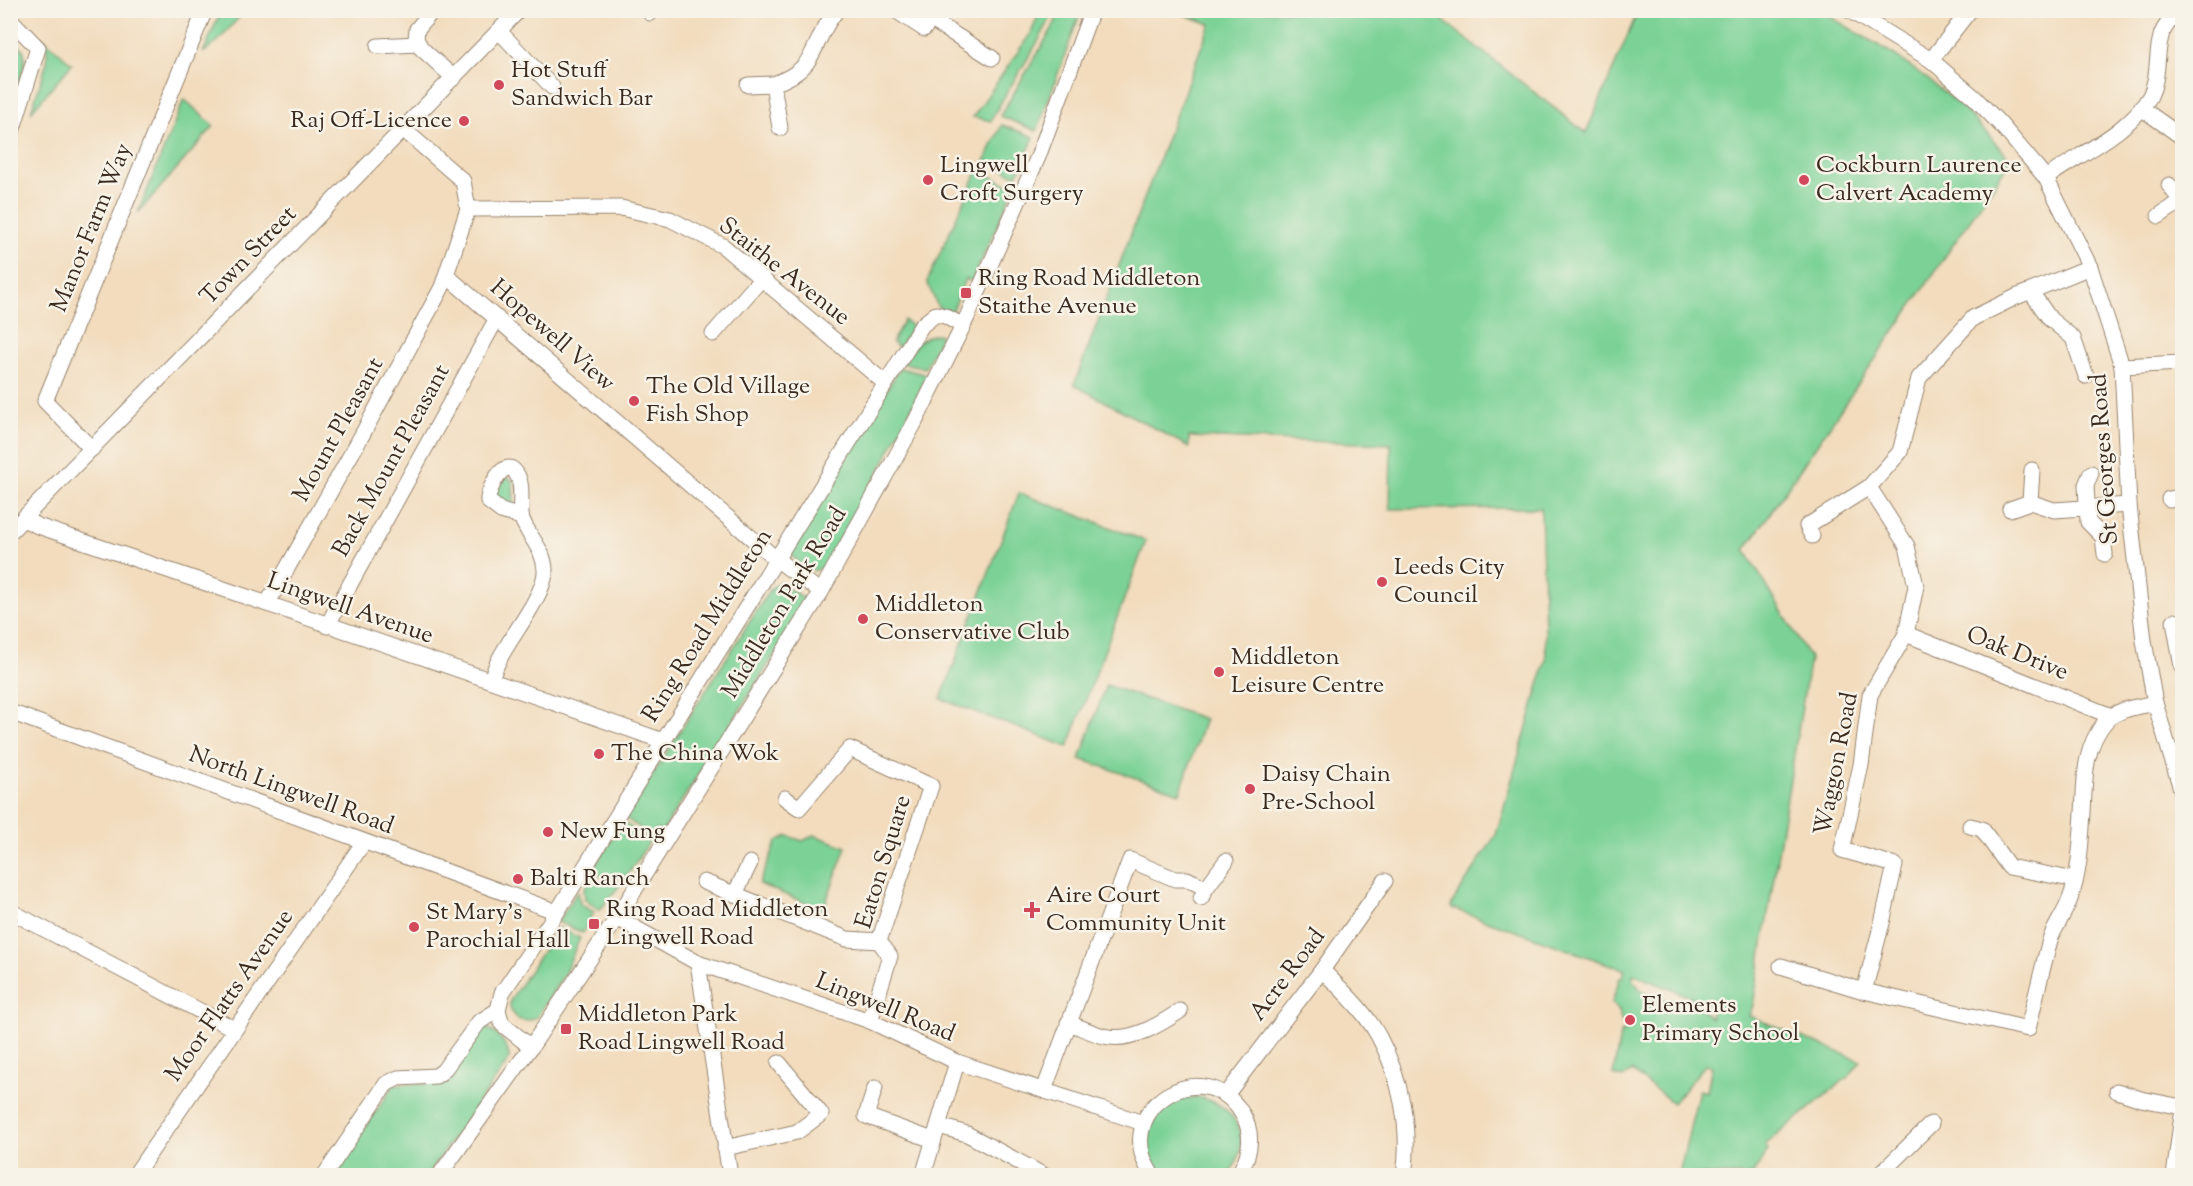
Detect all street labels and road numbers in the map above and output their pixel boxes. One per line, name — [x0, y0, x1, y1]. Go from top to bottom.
street label: Manor Farm Way — [43, 138, 141, 318]
street label: Town Street — [193, 199, 305, 313]
street label: Staithe Avenue — [711, 210, 857, 334]
street label: Hopewell View — [482, 272, 622, 400]
street label: Mount Pleasant — [285, 351, 393, 509]
street label: Back Mount Pleasant — [325, 358, 459, 564]
street label: St Georges Road — [2082, 372, 2128, 546]
street label: Middleton Park Road — [714, 500, 856, 706]
street label: Ring Road Middleton — [635, 523, 781, 729]
street label: Lingwell Avenue — [262, 565, 438, 653]
street label: Oak Drive — [1961, 618, 2073, 690]
street label: Waggon Road — [1806, 689, 1868, 839]
street label: North Lingwell Road — [184, 738, 399, 844]
street label: Eaton Square — [848, 791, 920, 933]
street label: Moor Flatts Avenue — [158, 903, 302, 1089]
street label: Acre Road — [1242, 921, 1334, 1029]
street label: Lingwell Road — [810, 965, 960, 1052]

